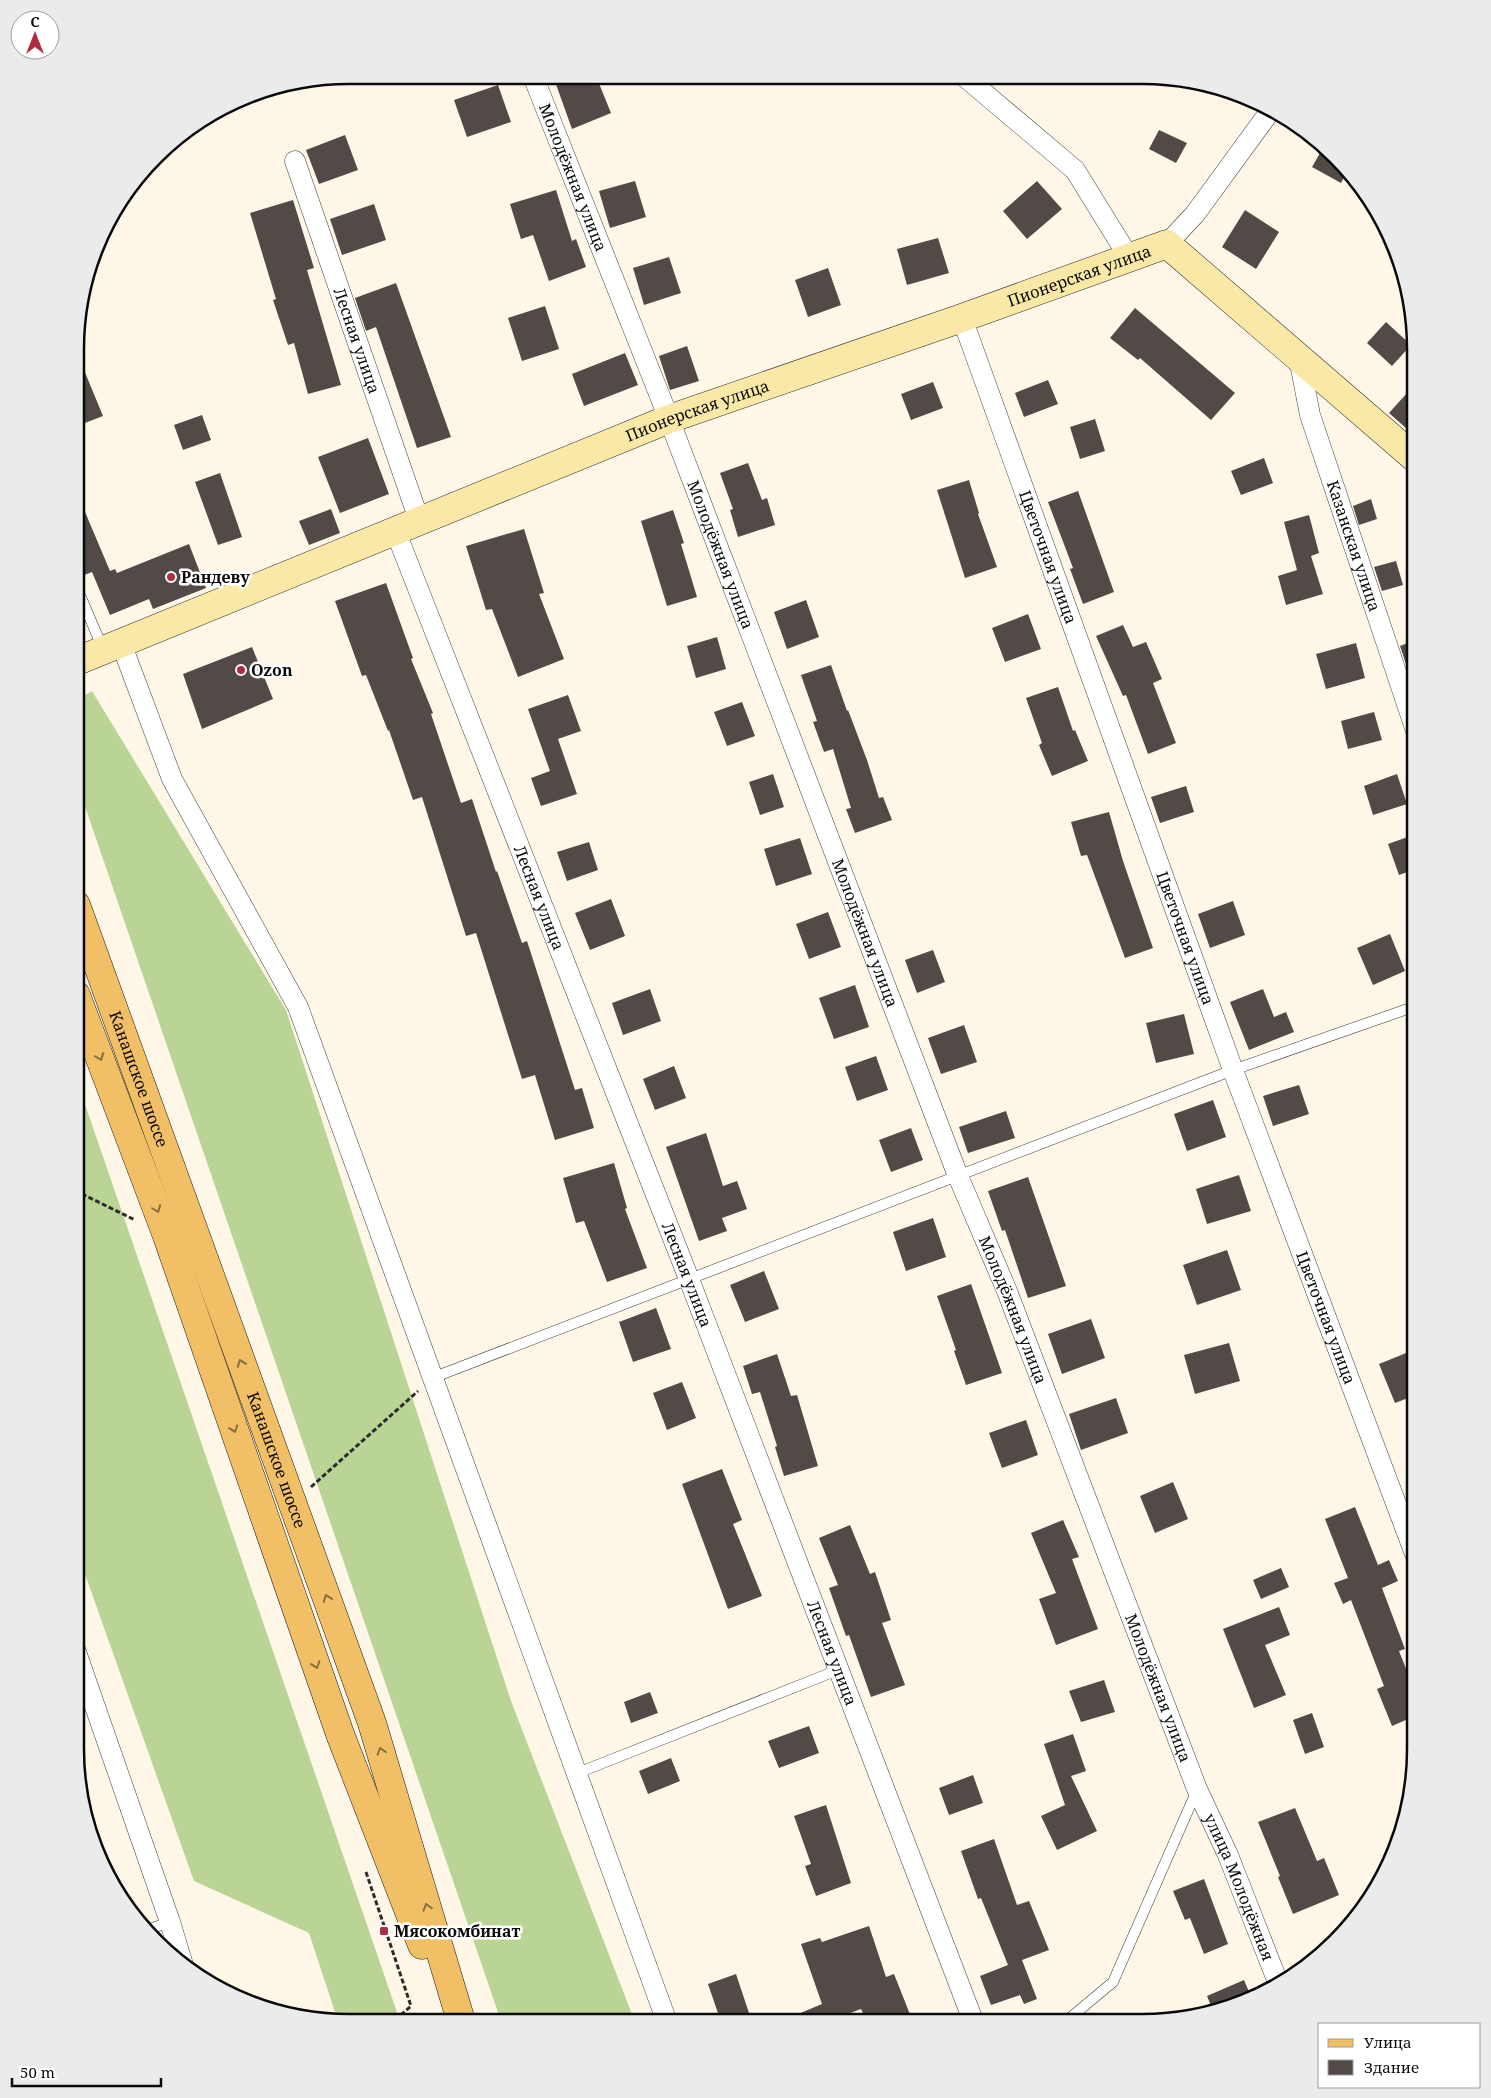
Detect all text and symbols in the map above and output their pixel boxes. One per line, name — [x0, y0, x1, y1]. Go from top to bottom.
north arrow — [10, 10, 60, 60]
text: С — [30, 12, 40, 31]
street label: Молодёжная улица — [534, 100, 612, 255]
street label: Пионерская улица — [1004, 240, 1154, 312]
street label: Лесная улица — [329, 285, 386, 397]
street label: Пионерская улица — [622, 374, 772, 447]
street label: Молодёжная улица — [682, 477, 759, 632]
street label: Казанская улица — [1322, 477, 1386, 614]
street label: Цветочная улица — [1014, 487, 1082, 627]
place label: Рандеву — [181, 566, 250, 588]
marker: Рандеву — [165, 571, 177, 583]
place label: Ozon — [251, 659, 293, 681]
marker: Ozon — [235, 664, 247, 676]
street label: Лесная улица — [509, 842, 570, 953]
street label: Молодёжная улица — [827, 855, 904, 1010]
street label: Цветочная улица — [1151, 868, 1220, 1008]
street label: Канашское шоссе — [104, 1008, 174, 1150]
one-way arrow — [94, 1053, 104, 1061]
one-way arrow — [151, 1205, 161, 1213]
street label: Лесная улица — [657, 1219, 717, 1330]
street label: Молодёжная улица — [974, 1232, 1052, 1387]
street label: Цветочная улица — [1291, 1248, 1361, 1387]
one-way arrow — [237, 1360, 247, 1368]
street label: Канашское шоссе — [242, 1389, 311, 1531]
one-way arrow — [228, 1424, 238, 1432]
one-way arrow — [323, 1595, 333, 1603]
street label: Лесная улица — [802, 1597, 862, 1709]
street label: Молодёжная улица — [1120, 1610, 1197, 1765]
one-way arrow — [310, 1660, 320, 1669]
one-way arrow — [377, 1748, 387, 1756]
street label: улица Молодёжная — [1199, 1810, 1279, 1964]
one-way arrow — [423, 1904, 433, 1912]
place label: Мясокомбинат — [394, 1920, 520, 1942]
marker: Мясокомбинат — [378, 1925, 390, 1937]
legend — [1318, 2023, 1481, 2088]
text: Улица — [1364, 2032, 1412, 2052]
scale bar — [12, 2056, 161, 2088]
text: Здание — [1364, 2057, 1419, 2077]
text: 50 m — [20, 2062, 55, 2082]

